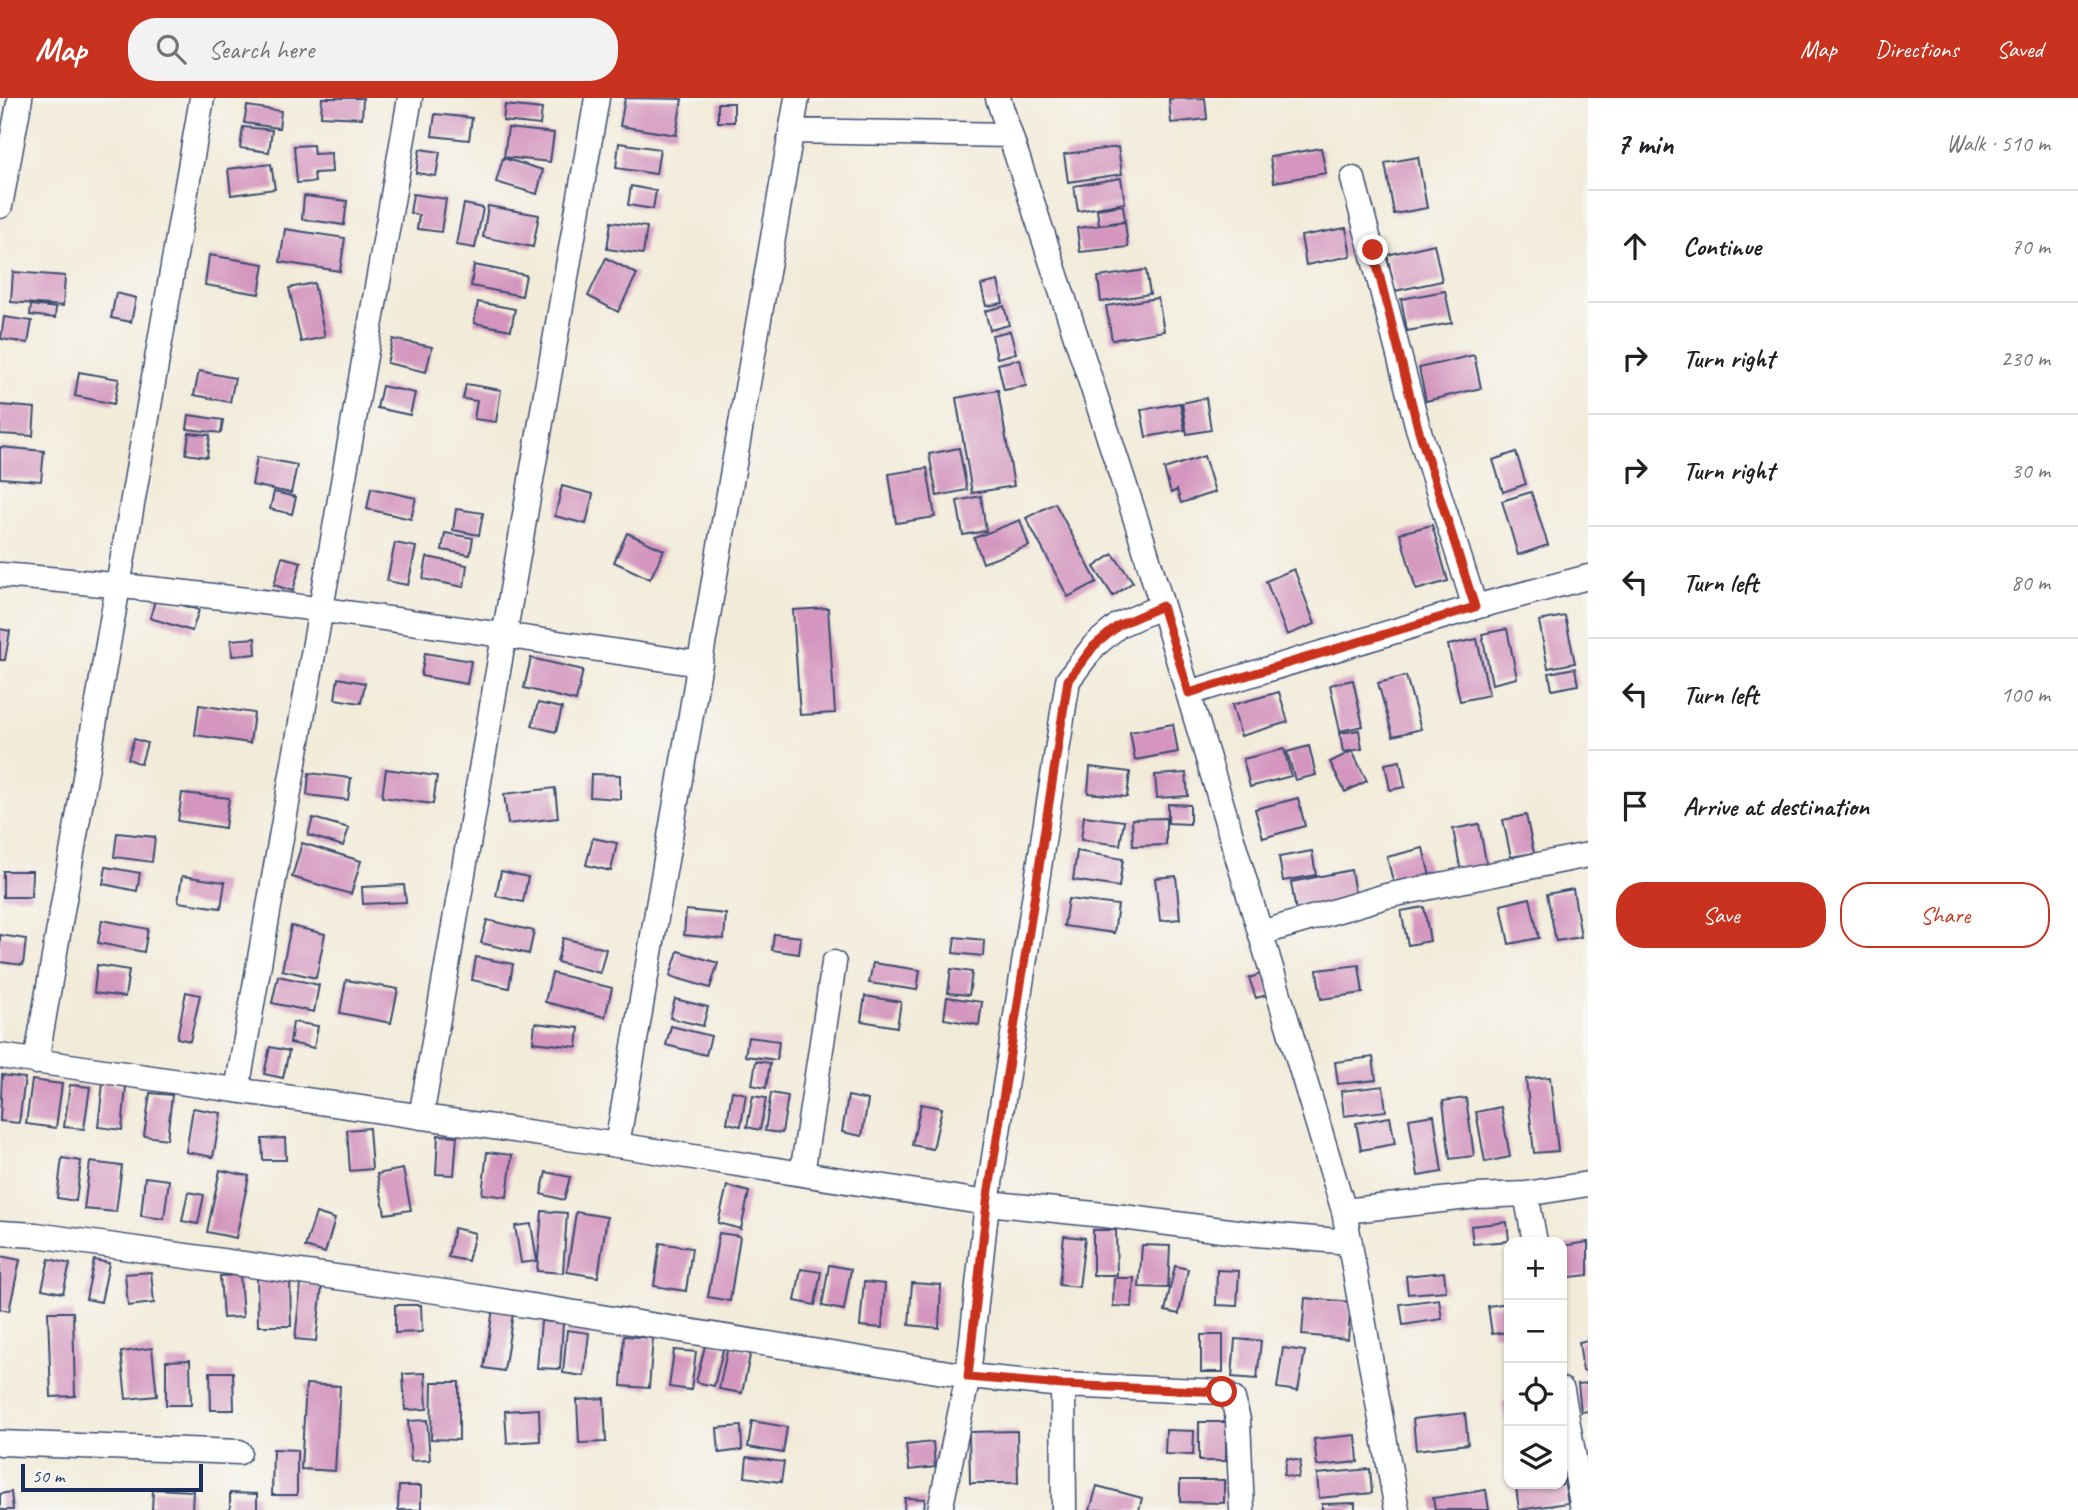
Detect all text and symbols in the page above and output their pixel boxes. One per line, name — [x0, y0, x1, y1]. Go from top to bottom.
search box — [128, 18, 618, 81]
text: Map — [35, 28, 86, 70]
icon: search — [152, 30, 190, 68]
text: Search here — [208, 33, 314, 66]
text: Map — [1800, 34, 1837, 64]
text: Directions — [1875, 34, 1958, 64]
text: Saved — [1996, 34, 2043, 64]
text: 7 min — [1616, 125, 1673, 163]
text: Walk · 510 m — [1946, 129, 2050, 158]
icon: ahead — [1616, 227, 1654, 265]
text: Continue — [1683, 230, 1761, 263]
text: 70 m — [2011, 232, 2050, 261]
route end — [1357, 234, 1388, 265]
icon: right — [1616, 339, 1654, 377]
text: Turn right — [1683, 342, 1774, 375]
text: 230 m — [2001, 344, 2050, 373]
icon: right — [1616, 451, 1654, 489]
text: Turn right — [1683, 454, 1774, 487]
text: 30 m — [2011, 456, 2050, 485]
icon: left — [1616, 563, 1654, 601]
text: Turn left — [1683, 566, 1758, 599]
text: 80 m — [2011, 568, 2050, 597]
icon: left — [1616, 675, 1654, 713]
text: Turn left — [1683, 678, 1758, 711]
text: 100 m — [2001, 680, 2050, 709]
icon: arrive — [1616, 787, 1654, 825]
text: Arrive at destination — [1683, 790, 1869, 823]
button: Save — [1616, 882, 1826, 948]
button: Share — [1840, 882, 2050, 948]
map controls — [1504, 1237, 1567, 1489]
button: + — [1504, 1237, 1567, 1300]
button: − — [1504, 1300, 1567, 1363]
button: locate — [1504, 1363, 1567, 1426]
route start — [1206, 1376, 1237, 1407]
button: layers — [1504, 1426, 1567, 1489]
scale bar — [21, 1461, 203, 1493]
text: 50 m — [32, 1464, 64, 1488]

